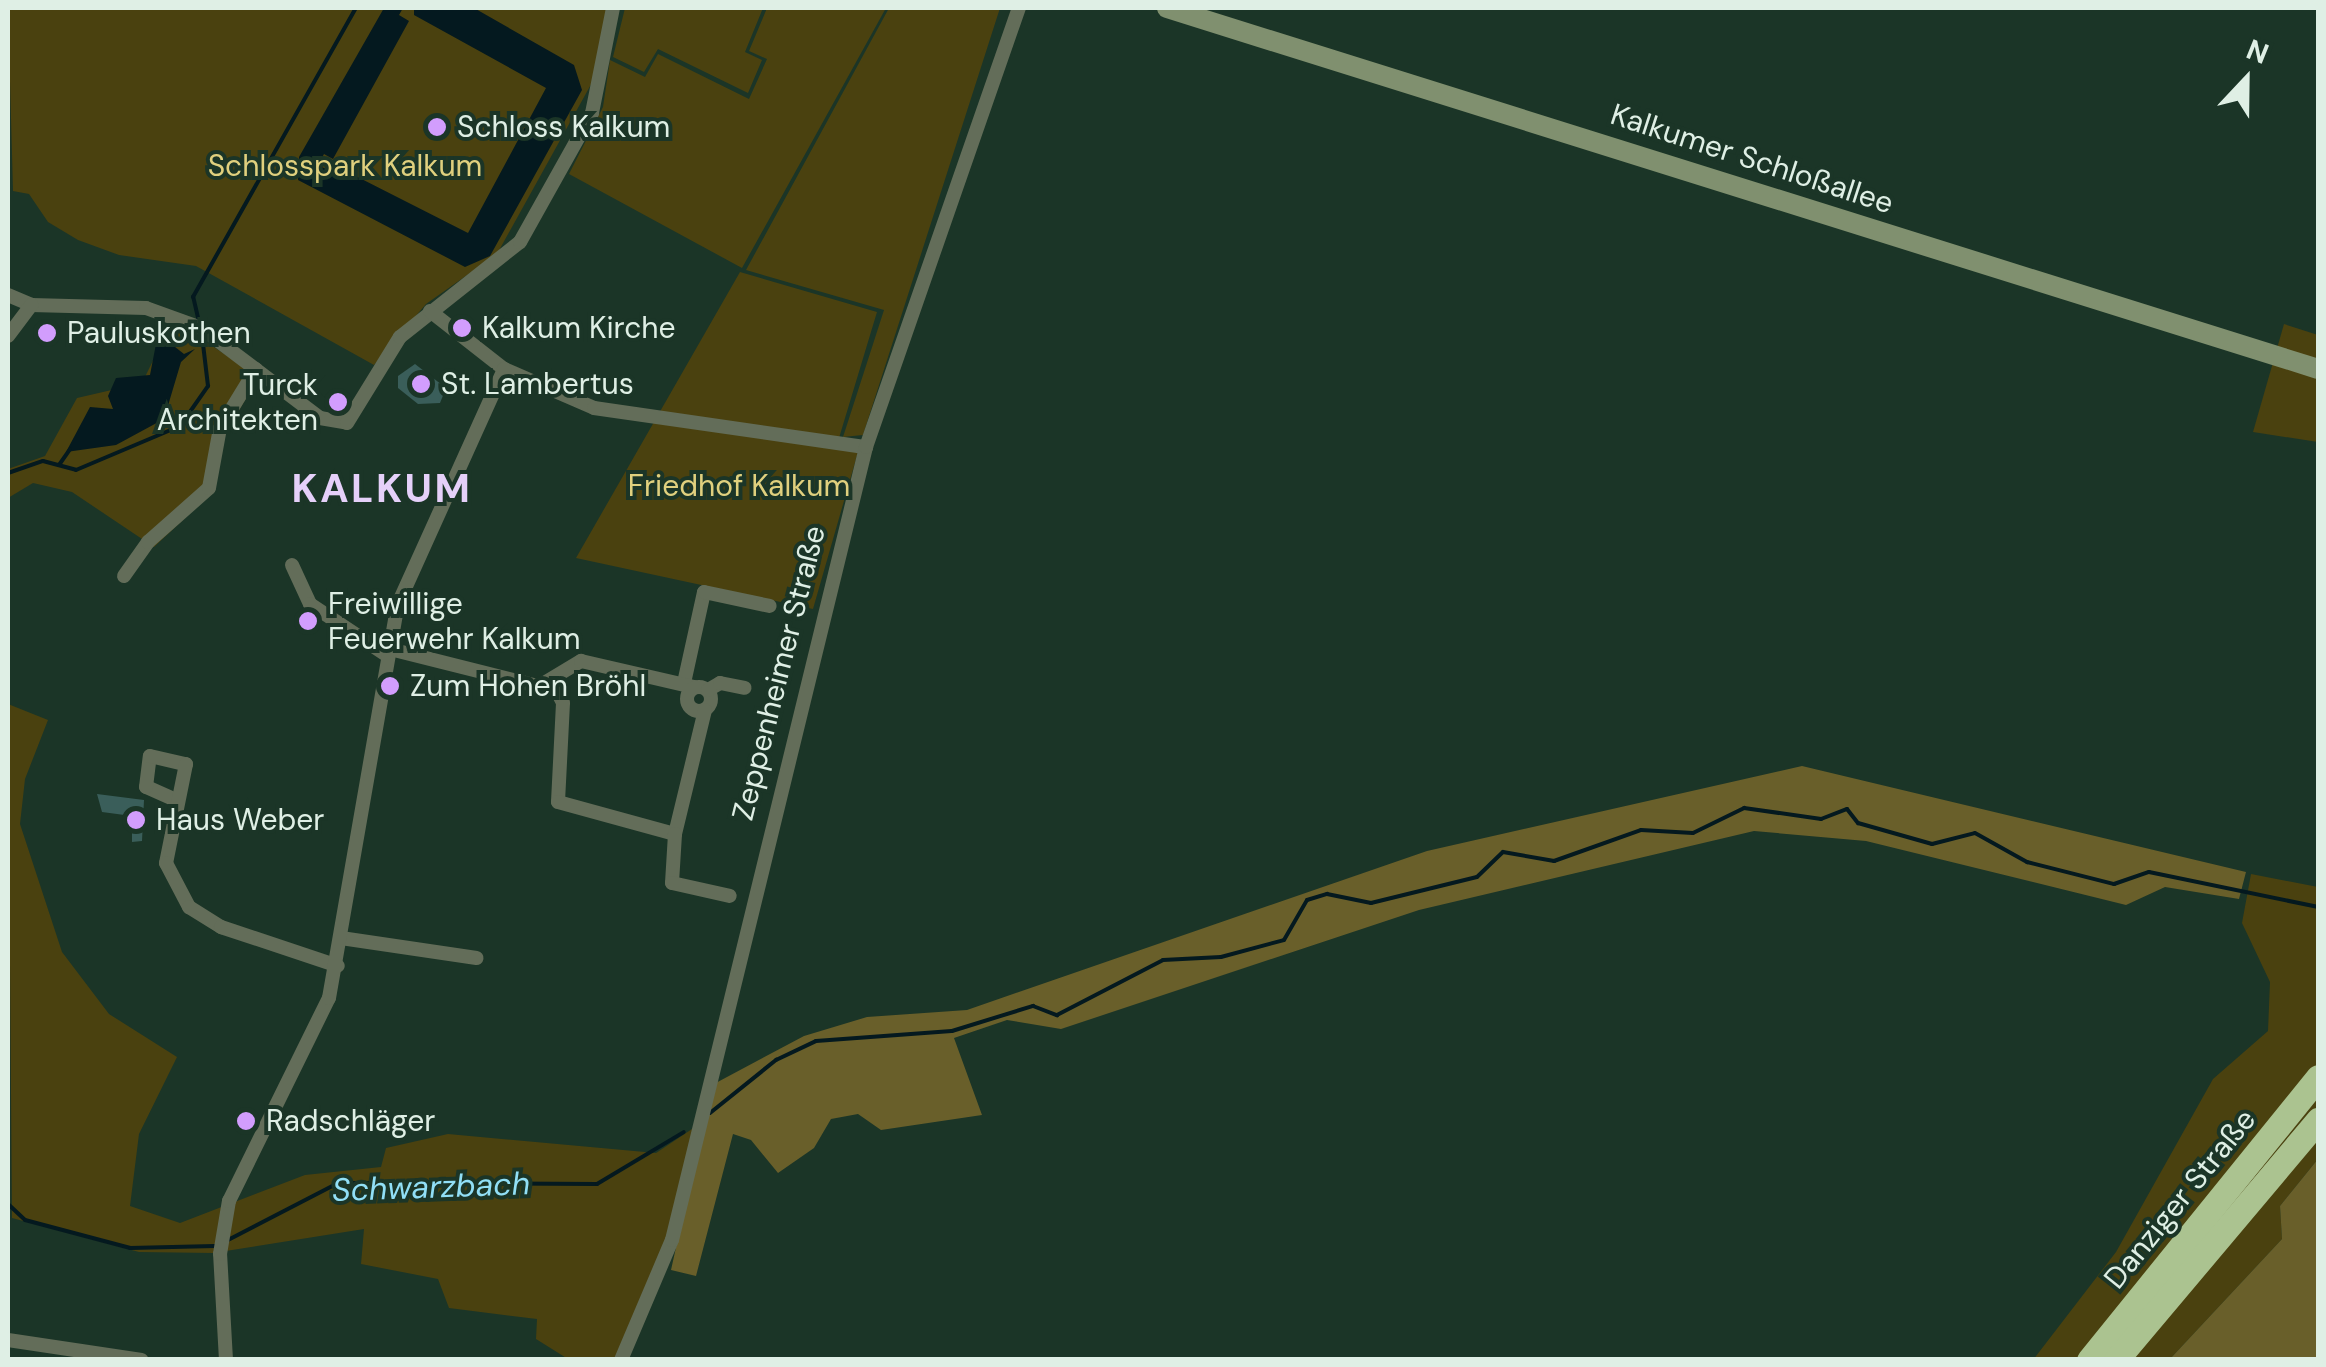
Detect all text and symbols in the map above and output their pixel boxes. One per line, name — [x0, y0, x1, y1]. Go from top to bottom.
north arrow — [2196, 30, 2296, 130]
text: N — [2241, 31, 2274, 73]
street label: Kalkumer Schloßallee — [1606, 96, 1898, 222]
place label: Schloss Kalkum — [457, 109, 670, 145]
marker: Schloss Kalkum — [426, 116, 448, 138]
park label: Schlosspark Kalkum — [208, 148, 482, 184]
place label: Kalkum Kirche — [482, 310, 676, 346]
place label: Pauluskothen — [67, 315, 251, 351]
marker: Kalkum Kirche — [451, 317, 473, 339]
marker: Pauluskothen — [36, 322, 58, 344]
place label: St. Lambertus — [441, 366, 634, 402]
place label: Turck Architekten — [157, 367, 318, 438]
marker: St. Lambertus — [410, 373, 432, 395]
marker: Turck Architekten — [327, 391, 349, 413]
district label: KALKUM — [292, 464, 472, 512]
park label: Friedhof Kalkum — [628, 468, 850, 504]
street label: Zeppenheimer Straße — [725, 522, 833, 824]
place label: Freiwillige Feuerwehr Kalkum — [328, 586, 580, 656]
marker: Freiwillige Feuerwehr Kalkum — [297, 610, 319, 632]
place label: Zum Hohen Bröhl — [410, 668, 646, 704]
marker: Zum Hohen Bröhl — [379, 675, 401, 697]
place label: Haus Weber — [156, 802, 324, 838]
marker: Haus Weber — [125, 809, 147, 831]
street label: Danziger Straße — [2097, 1102, 2263, 1296]
place label: Radschläger — [266, 1103, 435, 1139]
marker: Radschläger — [235, 1110, 257, 1132]
water label: Schwarzbach — [331, 1164, 531, 1210]

